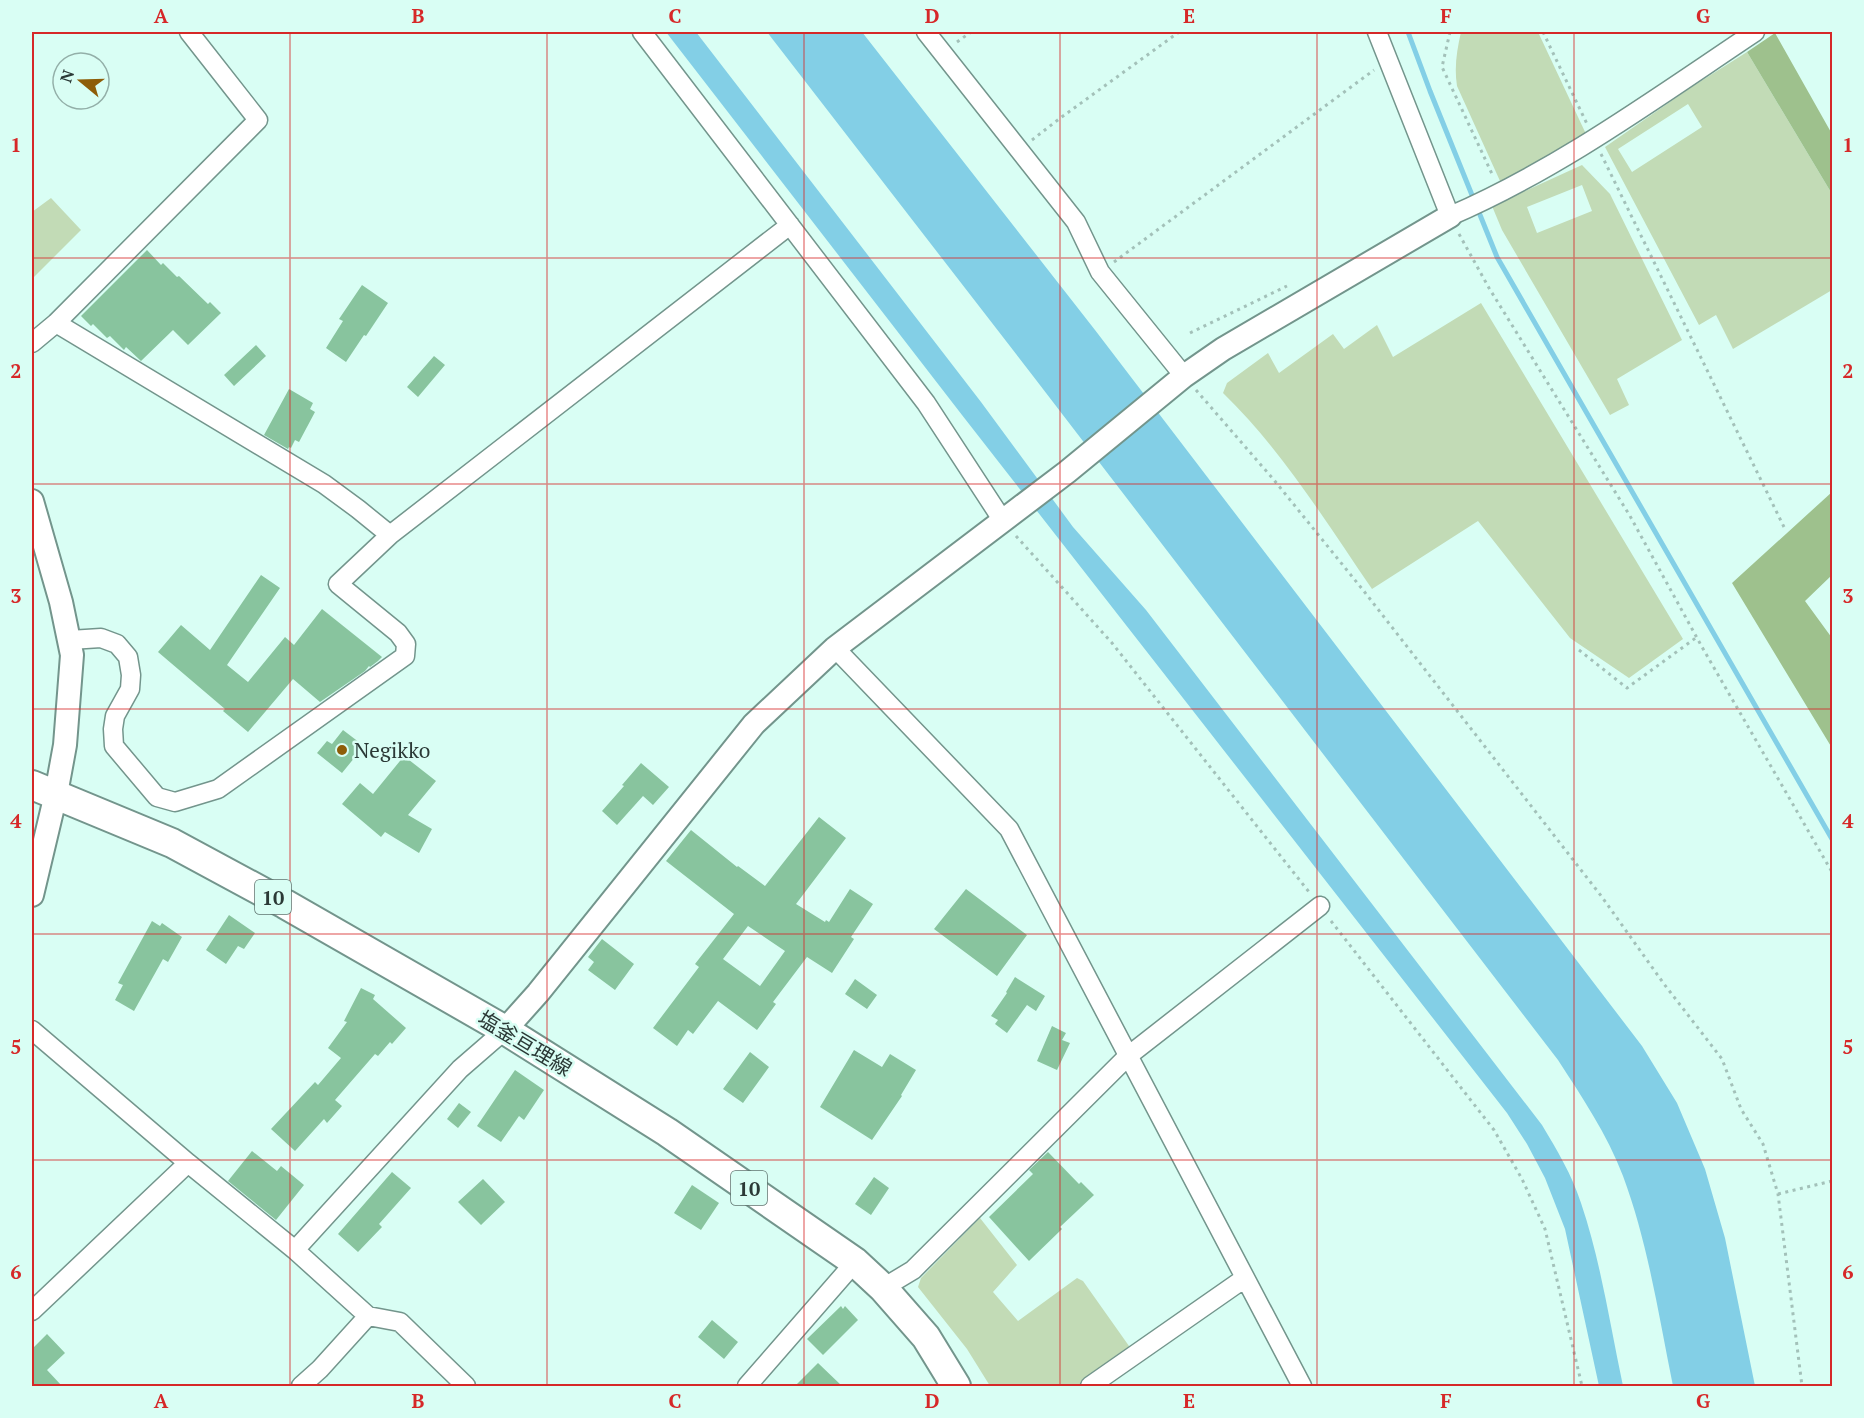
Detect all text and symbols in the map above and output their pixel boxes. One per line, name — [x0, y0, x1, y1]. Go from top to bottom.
text: A — [154, 2, 169, 29]
text: B — [412, 2, 425, 29]
text: C — [668, 2, 682, 29]
text: D — [925, 2, 939, 29]
text: E — [1183, 2, 1195, 29]
text: F — [1440, 2, 1452, 29]
text: G — [1696, 2, 1710, 29]
north arrow — [51, 51, 111, 111]
text: N — [54, 67, 79, 85]
text: 1 — [10, 131, 22, 158]
text: 1 — [1842, 131, 1854, 158]
text: 2 — [10, 357, 22, 384]
text: 2 — [1842, 357, 1854, 384]
text: 3 — [10, 582, 22, 609]
text: 3 — [1842, 582, 1854, 609]
place label: Negikko — [354, 736, 430, 764]
marker: Negikko — [335, 743, 349, 757]
text: 4 — [10, 807, 22, 834]
text: 4 — [1842, 807, 1854, 834]
road number: 10 — [255, 880, 291, 914]
street label: 塩釜亘理線 — [473, 1004, 577, 1082]
text: 5 — [10, 1033, 22, 1060]
text: 5 — [1842, 1033, 1854, 1060]
road number: 10 — [731, 1171, 767, 1205]
text: 6 — [10, 1258, 22, 1285]
text: 6 — [1842, 1258, 1854, 1285]
text: A — [154, 1387, 169, 1414]
text: B — [412, 1387, 425, 1414]
text: C — [668, 1387, 682, 1414]
text: D — [925, 1387, 939, 1414]
text: E — [1183, 1387, 1195, 1414]
text: F — [1440, 1387, 1452, 1414]
text: G — [1696, 1387, 1710, 1414]

